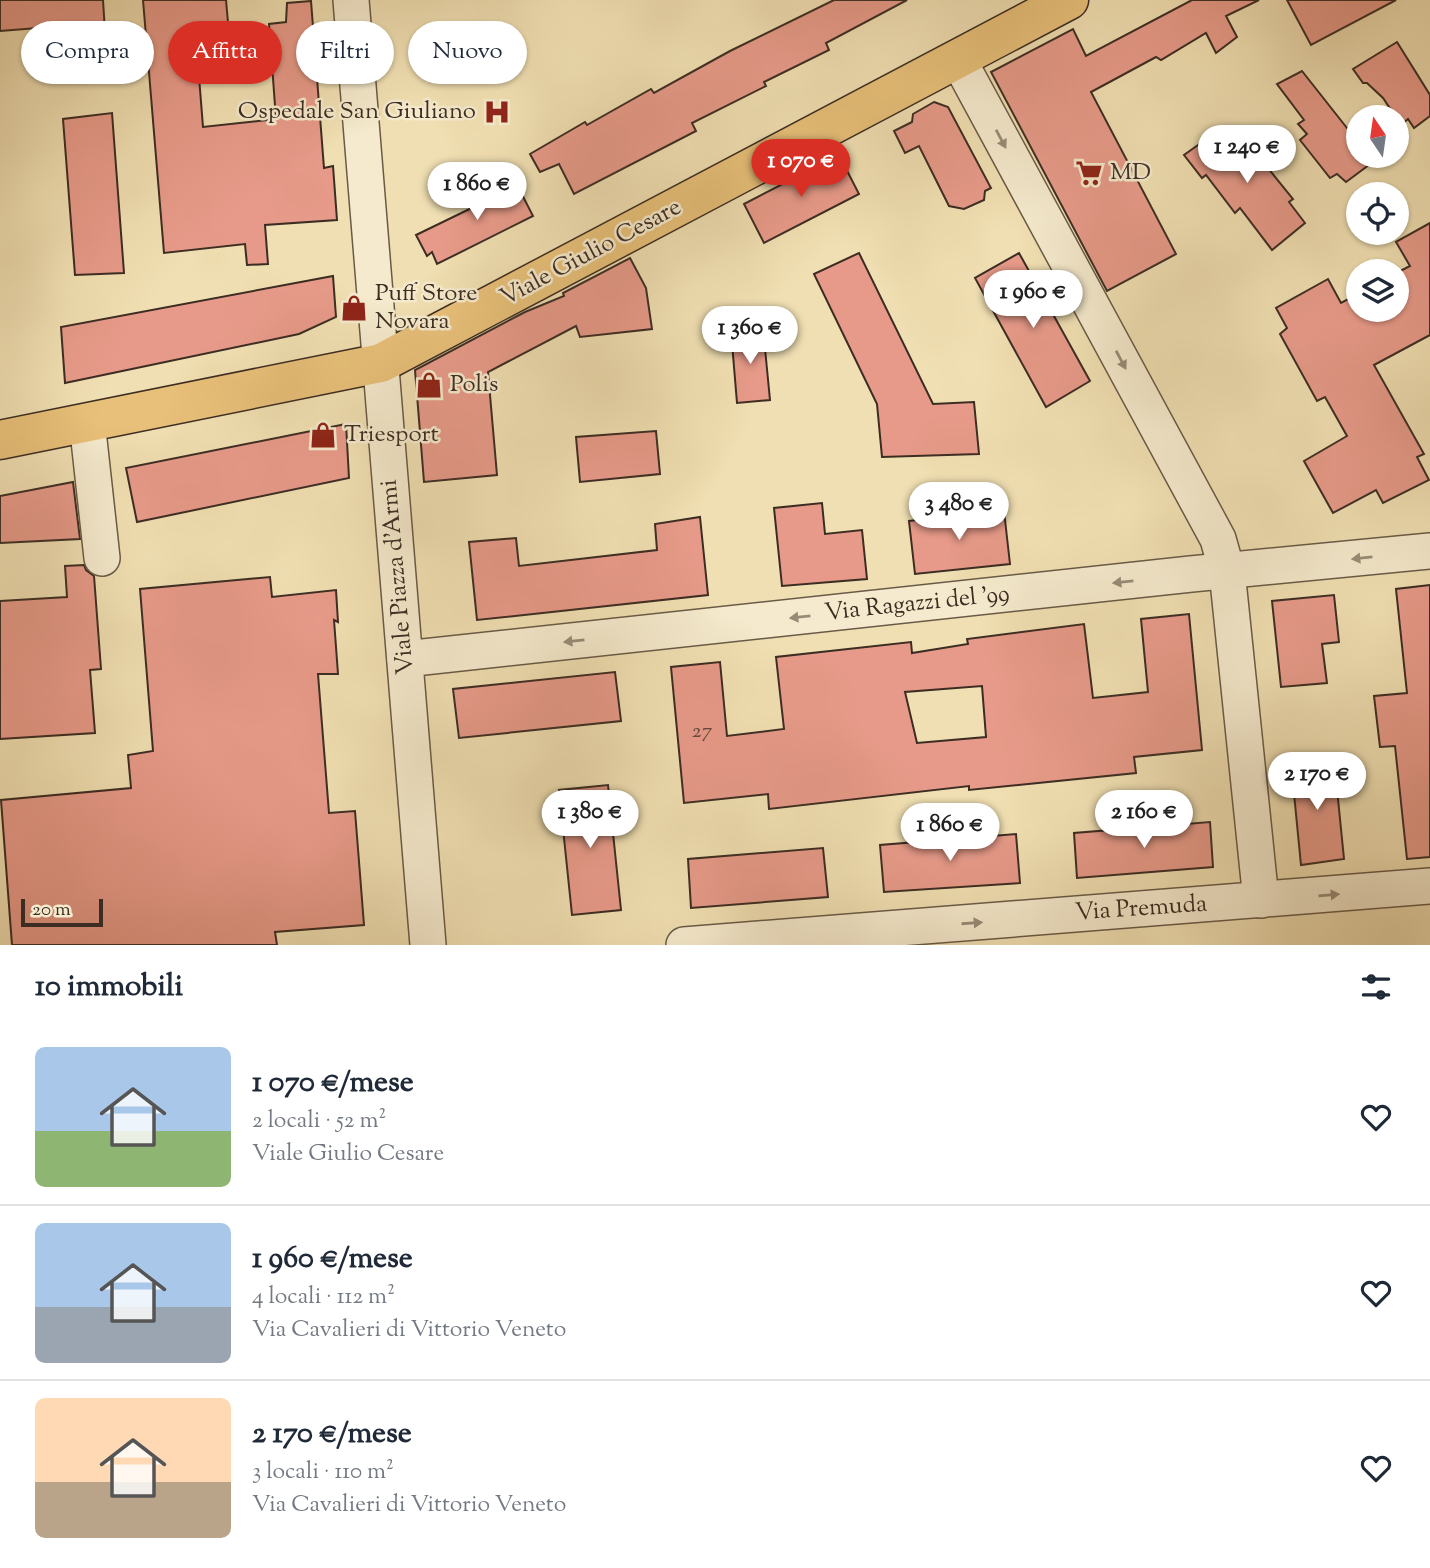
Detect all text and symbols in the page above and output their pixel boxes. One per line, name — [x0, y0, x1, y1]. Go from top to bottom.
chip: Compra — [21, 21, 154, 84]
chip: Affitta — [168, 21, 282, 84]
chip: Filtri — [296, 21, 394, 84]
chip: Nuovo — [408, 21, 527, 84]
place label: Ospedale San Giuliano — [238, 95, 476, 129]
hospital icon: Ospedale San Giuliano — [482, 97, 512, 127]
north arrow — [1346, 105, 1409, 168]
map controls — [1346, 105, 1409, 322]
pin: 1 240 € — [1182, 125, 1312, 185]
one-way arrow — [995, 129, 1007, 148]
text: 1 240 € — [1214, 131, 1280, 164]
pin: 1 070 € — [736, 140, 866, 199]
text: 1 070 € — [767, 145, 835, 178]
place label: MD — [1110, 156, 1151, 190]
supermarket icon: MD — [1074, 158, 1104, 188]
pin: 1 860 € — [412, 162, 542, 222]
text: 1 860 € — [444, 168, 510, 201]
button: locate — [1346, 182, 1409, 245]
street label: Viale Giulio Cesare — [494, 191, 688, 315]
button: layers — [1346, 259, 1409, 322]
pin: 1 960 € — [968, 270, 1098, 330]
text: 1 960 € — [1000, 276, 1066, 309]
place label: Puff Store Novara — [375, 277, 478, 339]
shop icon: Puff Store Novara — [339, 293, 369, 323]
pin: 1 360 € — [685, 306, 815, 366]
text: 1 360 € — [718, 312, 782, 345]
one-way arrow — [1115, 350, 1127, 370]
place label: Polis — [450, 368, 498, 402]
shop icon: Polis — [414, 370, 444, 400]
place label: Triesport — [344, 418, 439, 452]
shop icon: Triesport — [308, 420, 338, 450]
street label: Viale Piazza d'Armi — [373, 478, 423, 676]
pin: 3 480 € — [894, 482, 1024, 542]
text: 3 480 € — [925, 488, 993, 521]
one-way arrow — [1351, 553, 1373, 564]
one-way arrow — [1112, 576, 1134, 587]
street label: Via Ragazzi del '99 — [823, 577, 1011, 631]
one-way arrow — [789, 611, 811, 622]
one-way arrow — [562, 636, 584, 647]
house number: 27 — [692, 717, 713, 747]
pin: 2 170 € — [1252, 752, 1382, 812]
text: 2 170 € — [1284, 758, 1350, 791]
pin: 1 380 € — [525, 790, 655, 850]
pin: 2 160 € — [1079, 790, 1209, 850]
text: 1 380 € — [558, 796, 622, 829]
text: 2 160 € — [1111, 796, 1177, 829]
pin: 1 860 € — [885, 804, 1015, 863]
text: 1 860 € — [917, 809, 983, 842]
street label: Via Premuda — [1074, 887, 1208, 931]
one-way arrow — [1318, 889, 1340, 900]
scale bar — [21, 896, 103, 928]
text: 20 m — [32, 897, 71, 924]
one-way arrow — [961, 917, 983, 928]
text: 10 immobili — [35, 966, 183, 1009]
icon: filters — [1357, 968, 1395, 1006]
text: 1 070 €/mese — [252, 1062, 414, 1105]
icon: home — [91, 1075, 175, 1159]
icon: heart — [1357, 1098, 1395, 1136]
text: 2 locali · 52 m² — [252, 1105, 386, 1138]
text: Viale Giulio Cesare — [252, 1138, 444, 1171]
text: 1 960 €/mese — [252, 1238, 413, 1281]
icon: home — [91, 1251, 175, 1335]
icon: heart — [1357, 1274, 1395, 1312]
text: 4 locali · 112 m² — [252, 1281, 395, 1314]
text: Via Cavalieri di Vittorio Veneto — [252, 1314, 566, 1347]
text: 2 170 €/mese — [252, 1413, 412, 1456]
icon: home — [91, 1426, 175, 1510]
icon: heart — [1357, 1449, 1395, 1487]
text: 3 locali · 110 m² — [252, 1456, 394, 1489]
text: Via Cavalieri di Vittorio Veneto — [252, 1489, 566, 1522]

